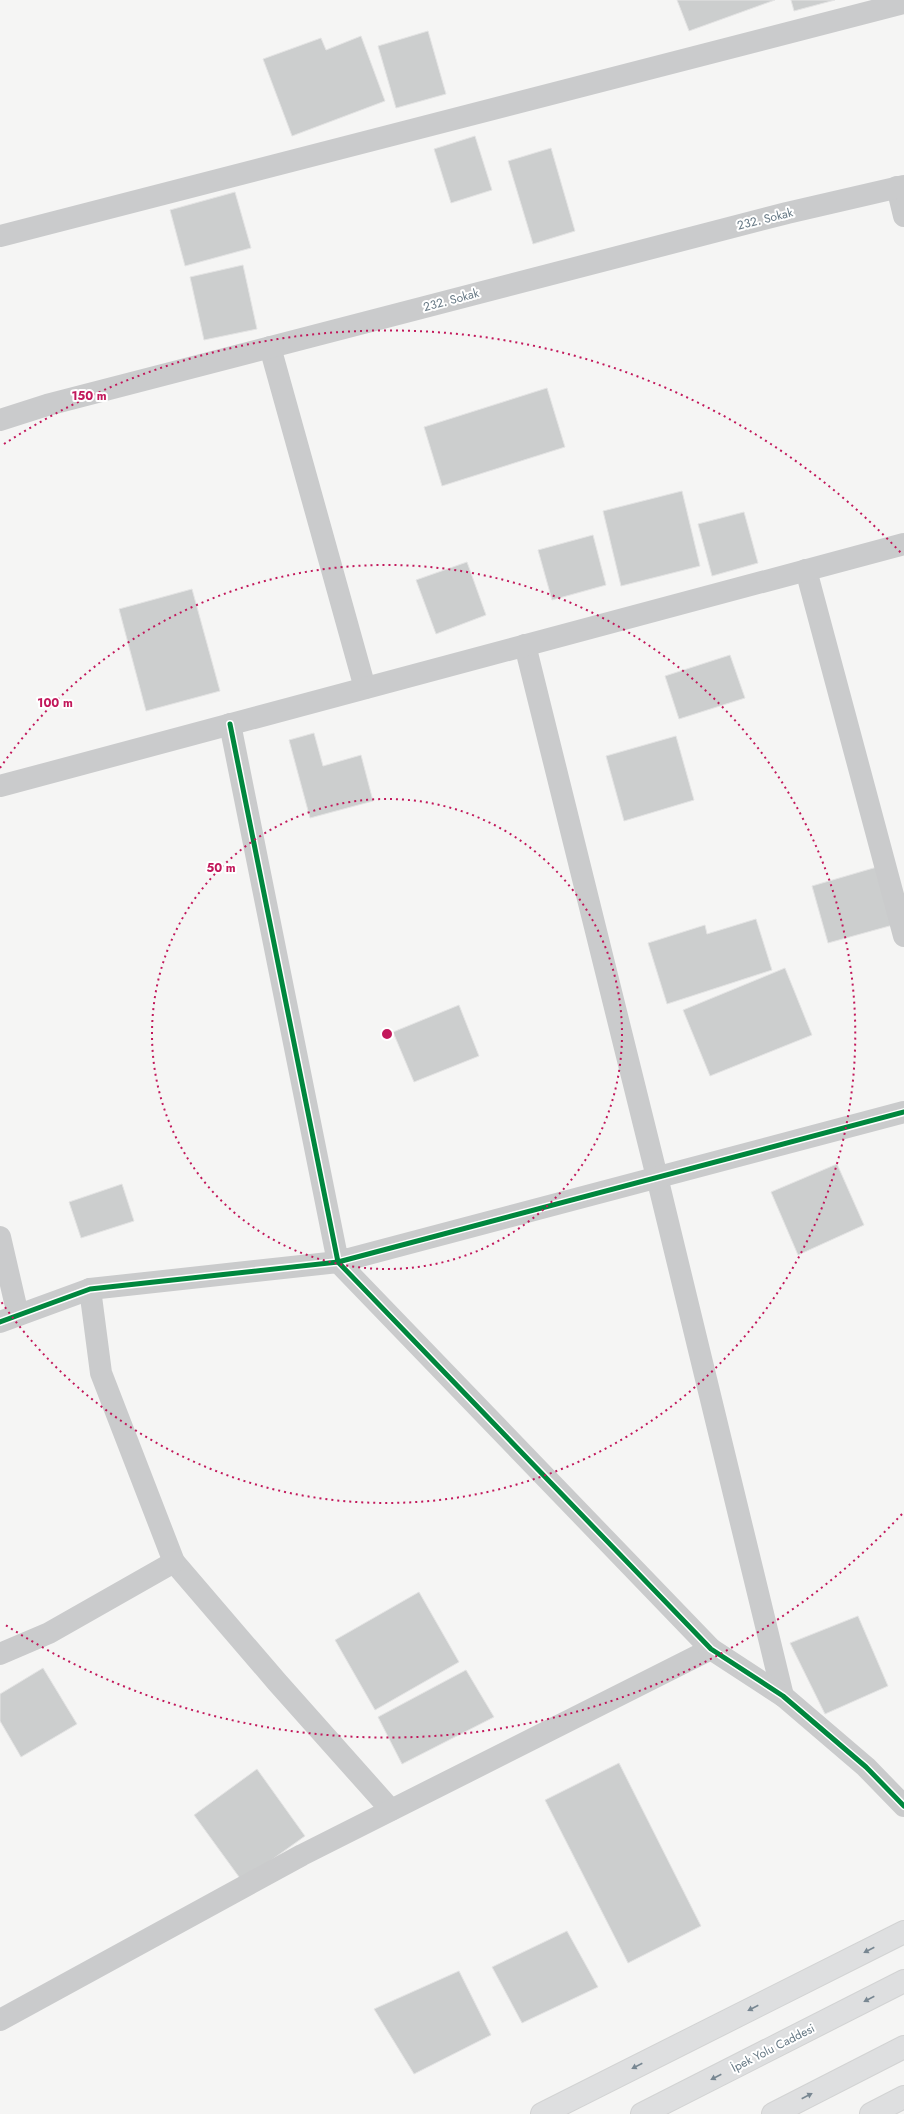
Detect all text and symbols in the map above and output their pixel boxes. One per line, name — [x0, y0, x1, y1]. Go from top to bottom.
street label: 232. Sokak — [735, 203, 795, 235]
street label: 232. Sokak — [421, 284, 481, 316]
text: 150 m — [71, 387, 107, 405]
text: 100 m — [37, 694, 73, 712]
text: 50 m — [206, 859, 236, 877]
centre of rings — [380, 1027, 394, 1041]
one-way arrow — [863, 1947, 875, 1953]
one-way arrow — [863, 1996, 875, 2002]
one-way arrow — [747, 2005, 759, 2011]
street label: İpek Yolu Caddesi — [728, 2019, 818, 2077]
one-way arrow — [631, 2063, 643, 2070]
one-way arrow — [710, 2074, 722, 2080]
one-way arrow — [802, 2093, 813, 2099]

